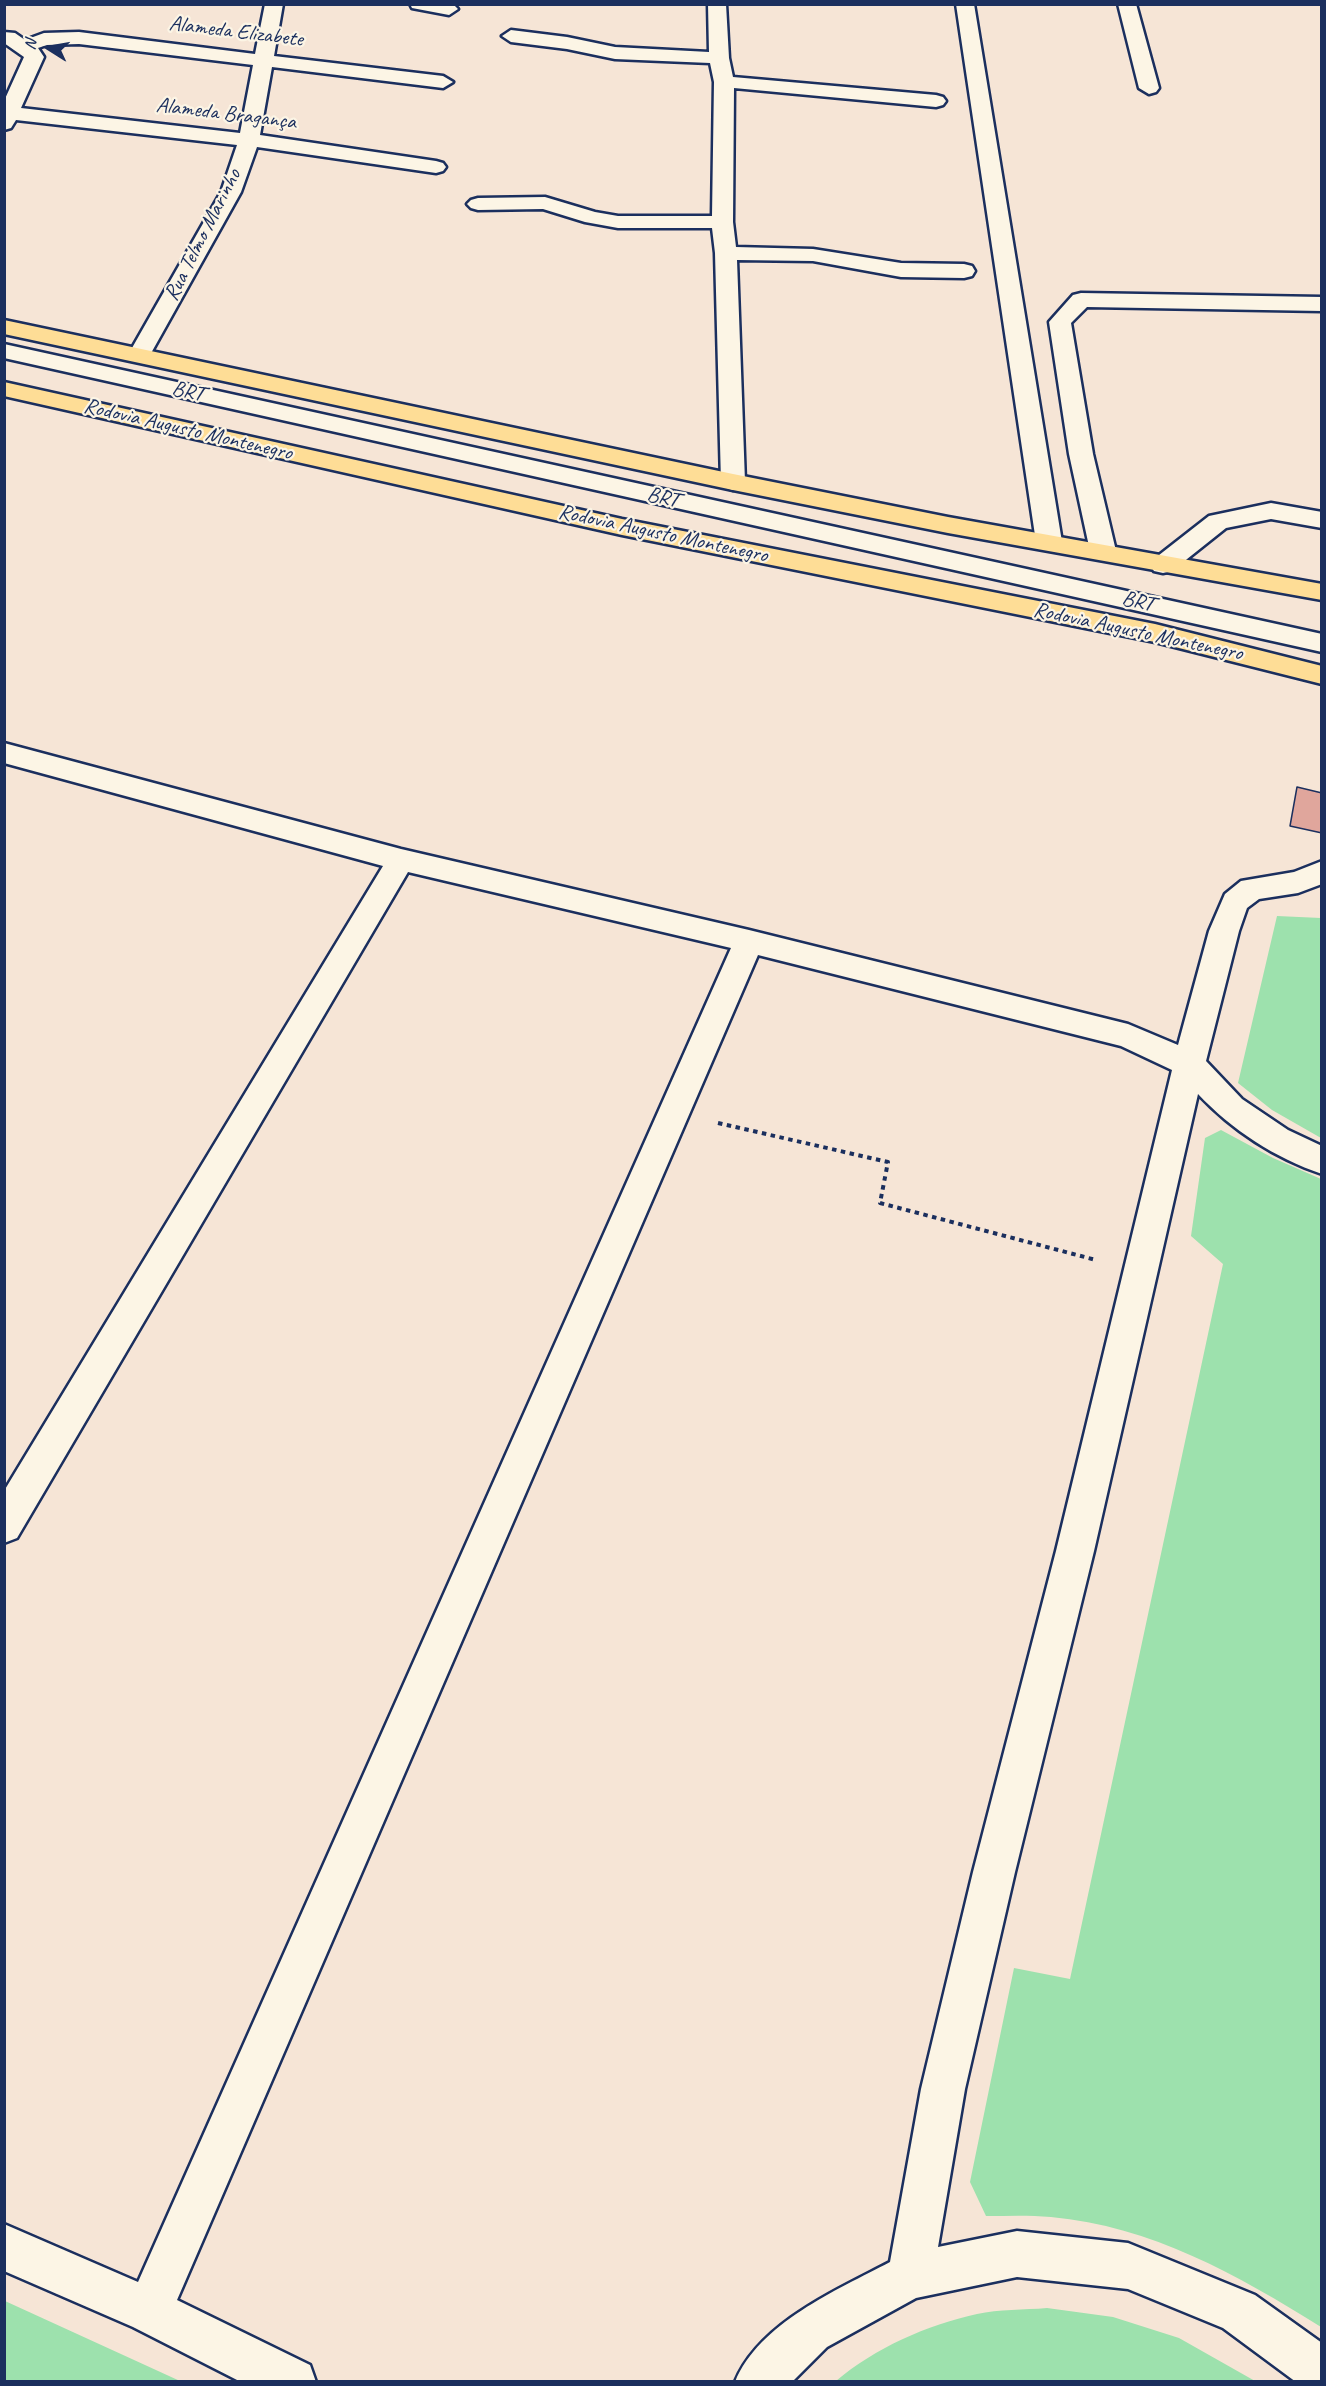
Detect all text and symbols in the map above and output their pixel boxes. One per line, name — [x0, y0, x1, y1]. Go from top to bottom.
street label: Alameda Elizabete — [168, 11, 304, 53]
north arrow — [18, 18, 78, 78]
text: N — [20, 38, 41, 51]
street label: Alameda Bragança — [155, 92, 297, 136]
street label: Rua Telmo Marinho — [158, 165, 248, 305]
street label: BRT — [169, 376, 207, 408]
street label: Rodovia Augusto Montenegro — [81, 393, 295, 467]
street label: BRT — [644, 482, 682, 514]
street label: Rodovia Augusto Montenegro — [556, 499, 770, 569]
street label: BRT — [1119, 586, 1157, 618]
street label: Rodovia Augusto Montenegro — [1031, 597, 1245, 667]

